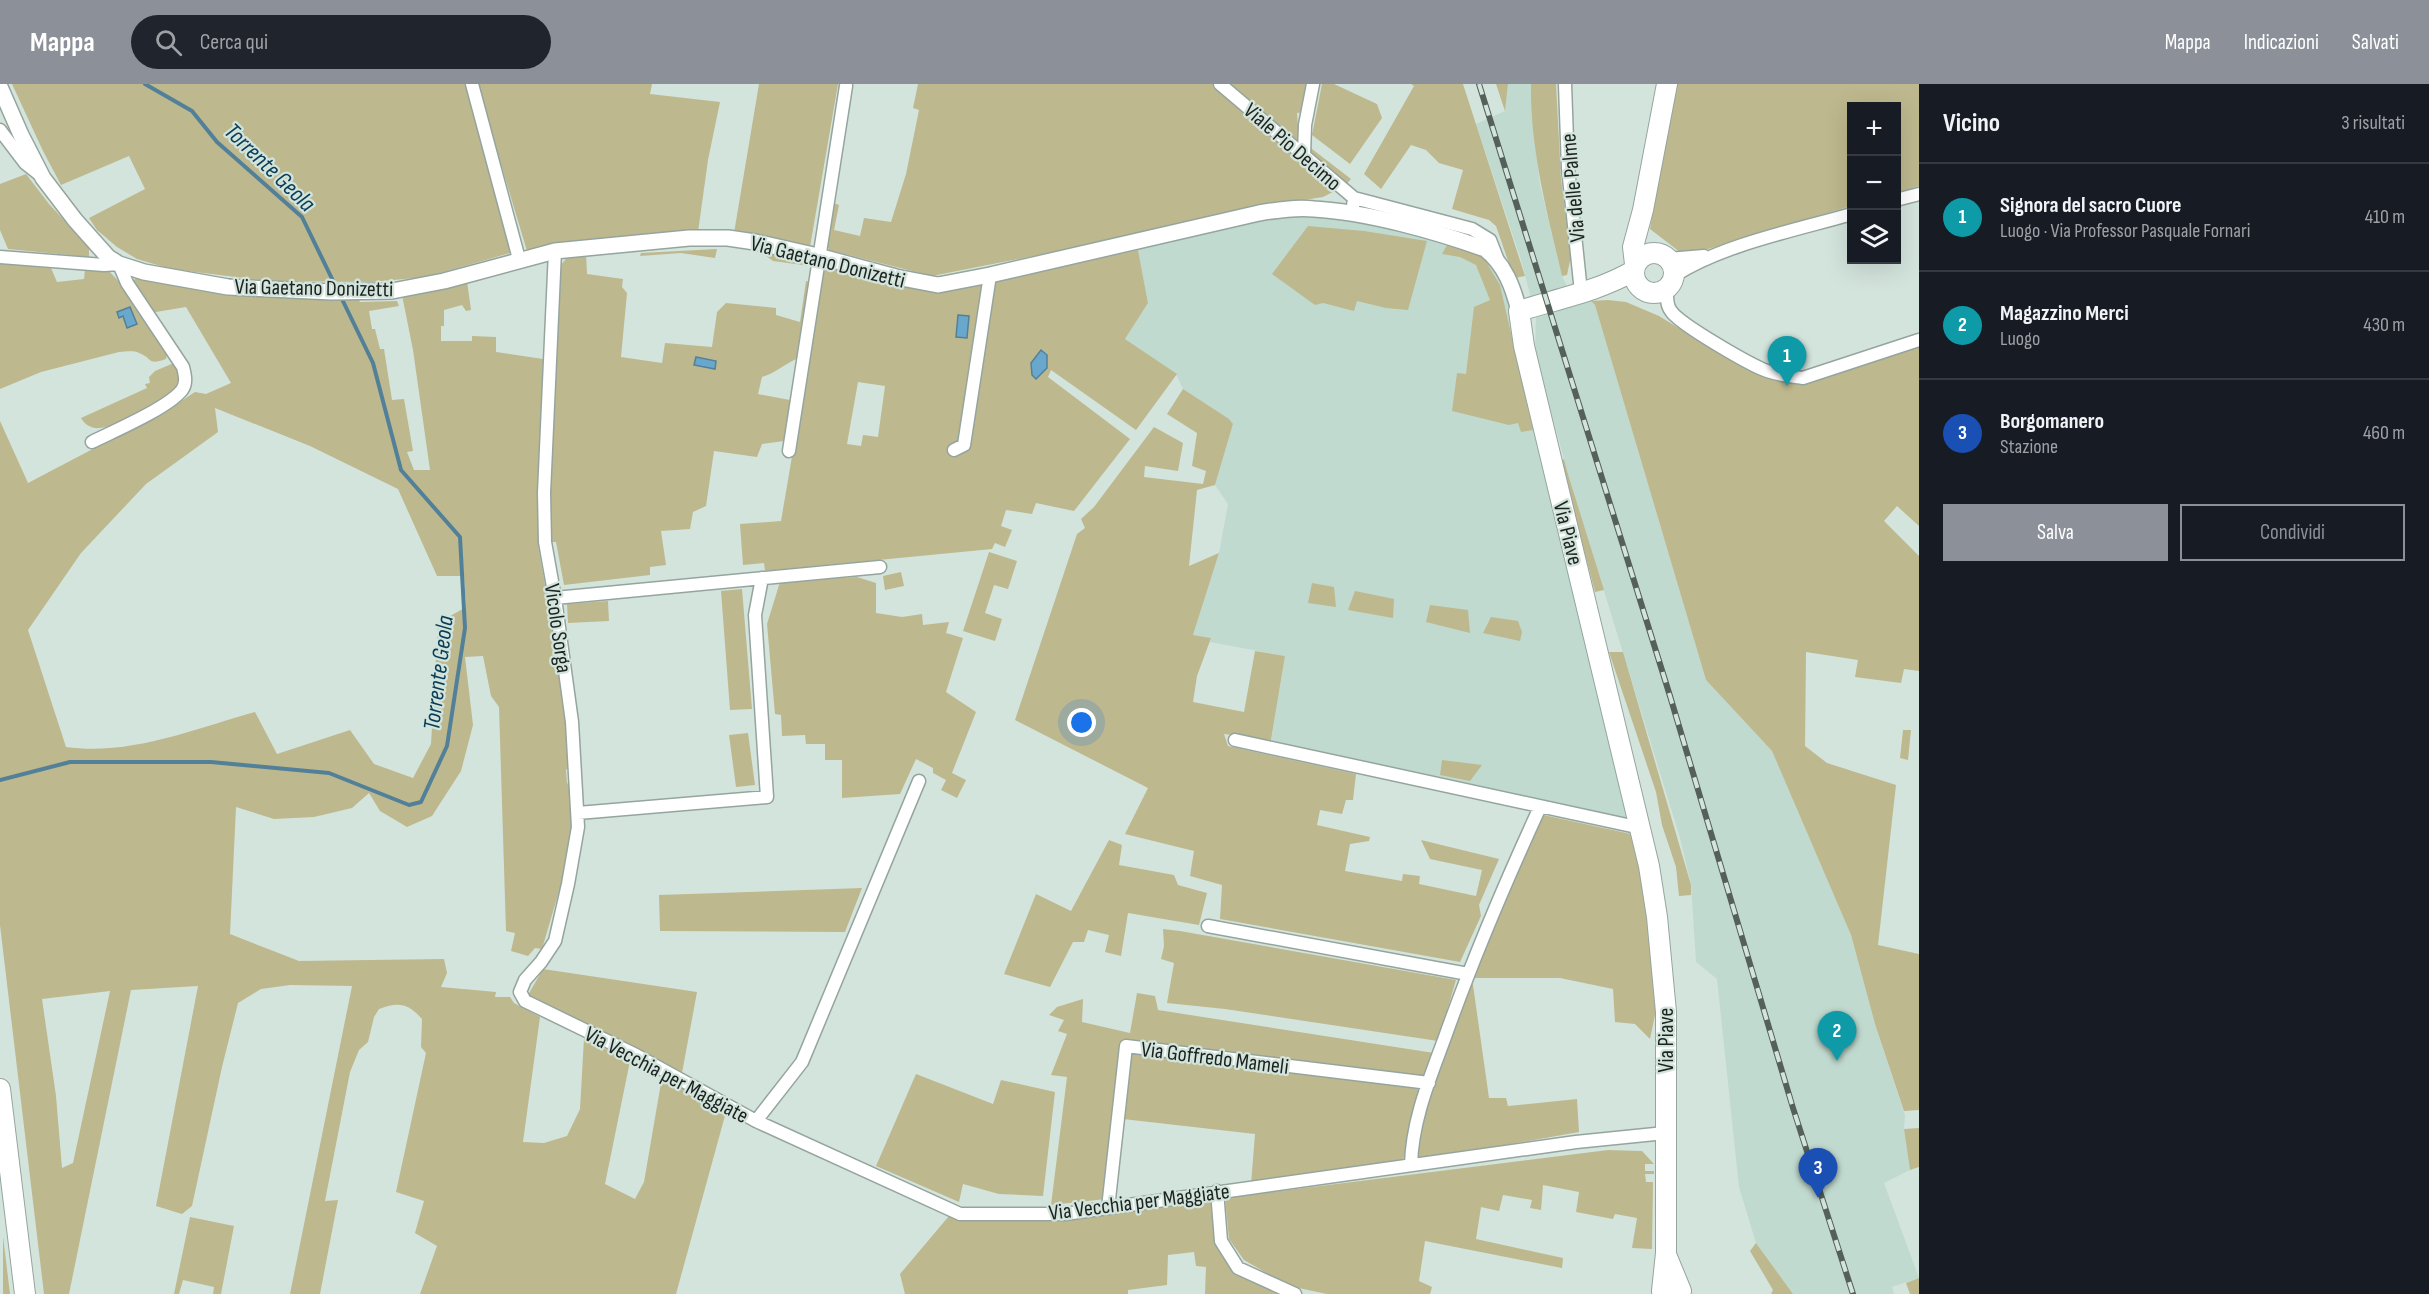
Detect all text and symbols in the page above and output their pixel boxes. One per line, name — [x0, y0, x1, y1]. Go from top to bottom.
search box — [131, 15, 551, 69]
text: Mappa — [30, 26, 95, 59]
icon: search — [152, 26, 185, 59]
text: Cerca qui — [200, 29, 268, 56]
text: Mappa — [2165, 30, 2211, 55]
text: Indicazioni — [2244, 30, 2319, 55]
text: Salvati — [2352, 30, 2399, 55]
street label: Viale Pio Decimo — [1238, 97, 1346, 197]
map controls — [1847, 102, 1901, 264]
button: + — [1847, 102, 1901, 156]
text: Vicino — [1943, 108, 2000, 139]
text: 3 risultati — [2341, 111, 2405, 135]
water label: Torrente Geola — [218, 117, 321, 218]
street label: Via delle Palme — [1555, 132, 1592, 243]
button: − — [1847, 156, 1901, 210]
text: Signora del sacro Cuore — [2000, 192, 2181, 219]
text: 1 — [1959, 205, 1966, 229]
text: 410 m — [2365, 205, 2405, 229]
button: layers — [1847, 210, 1901, 264]
text: Luogo · Via Professor Pasquale Fornari — [2000, 219, 2250, 243]
street label: Via Gaetano Donizetti — [747, 230, 908, 295]
street label: Via Gaetano Donizetti — [234, 274, 393, 303]
text: Magazzino Merci — [2000, 300, 2129, 327]
text: 2 — [1958, 313, 1967, 337]
text: 430 m — [2363, 313, 2405, 337]
text: Luogo — [2000, 327, 2040, 351]
pin: 1 — [1768, 336, 1806, 386]
text: Borgomanero — [2000, 408, 2104, 435]
text: 3 — [1958, 421, 1967, 445]
text: 460 m — [2363, 421, 2405, 445]
text: Stazione — [2000, 435, 2058, 459]
street label: Via Piave — [1547, 499, 1588, 568]
button: Salva — [1943, 504, 2168, 561]
button: Condividi — [2180, 504, 2405, 561]
street label: Vicolo Sorga — [538, 582, 577, 675]
water label: Torrente Geola — [417, 614, 460, 732]
your location — [1067, 708, 1096, 737]
street label: Via Piave — [1653, 1008, 1680, 1072]
pin: 2 — [1818, 1012, 1856, 1061]
street label: Via Vecchia per Maggiate — [580, 1021, 753, 1130]
street label: Via Goffredo Mameli — [1140, 1036, 1290, 1081]
pin: 3 — [1798, 1148, 1838, 1198]
street label: Via Vecchia per Maggiate — [1047, 1178, 1231, 1227]

